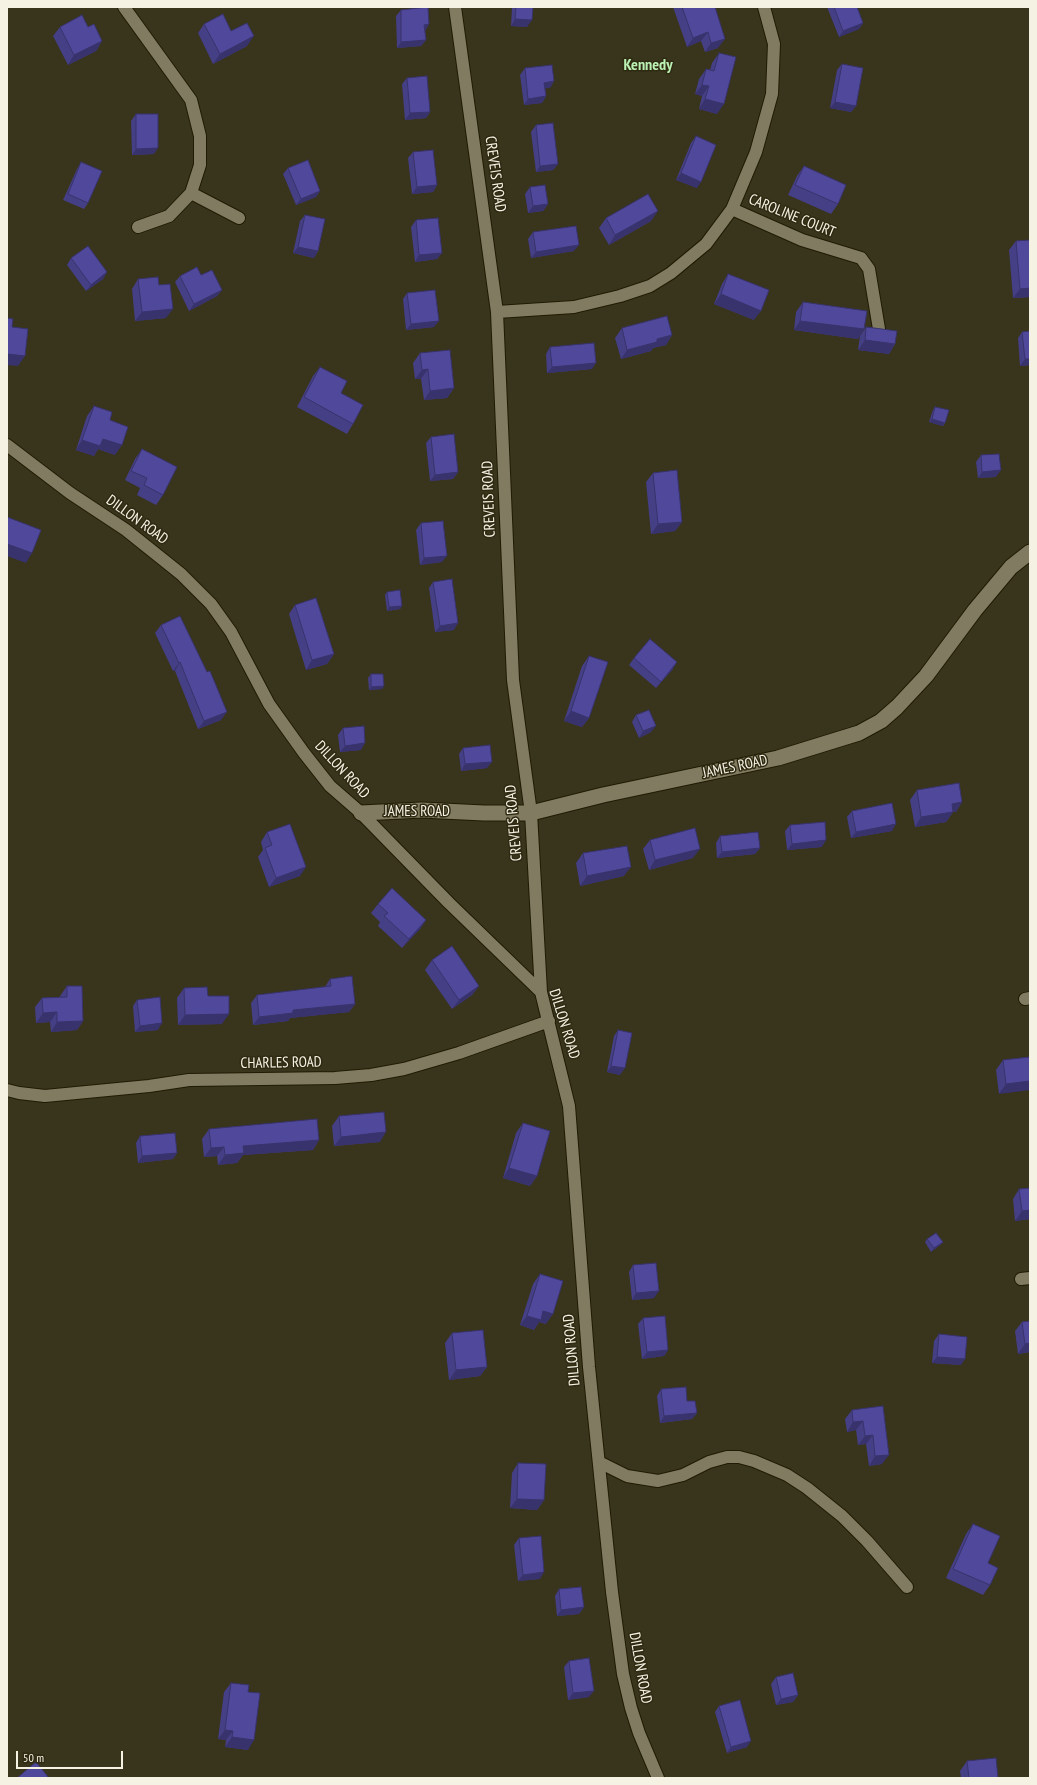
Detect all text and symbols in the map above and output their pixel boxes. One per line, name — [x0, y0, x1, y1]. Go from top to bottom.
district label: Kennedy — [623, 55, 673, 75]
street label: CREVEIS ROAD — [481, 135, 509, 213]
street label: CAROLINE COURT — [746, 190, 838, 242]
street label: CREVEIS ROAD — [479, 460, 499, 538]
street label: DILLON ROAD — [103, 492, 171, 548]
street label: DILLON ROAD — [311, 737, 373, 803]
street label: JAMES ROAD — [701, 751, 769, 783]
street label: CREVEIS ROAD — [502, 784, 526, 862]
street label: JAMES ROAD — [384, 803, 450, 821]
street label: DILLON ROAD — [545, 987, 583, 1061]
street label: CHARLES ROAD — [240, 1053, 322, 1073]
street label: DILLON ROAD — [560, 1313, 584, 1387]
street label: DILLON ROAD — [625, 1631, 655, 1705]
scale bar — [18, 1743, 125, 1769]
text: 50 m — [23, 1750, 44, 1765]

